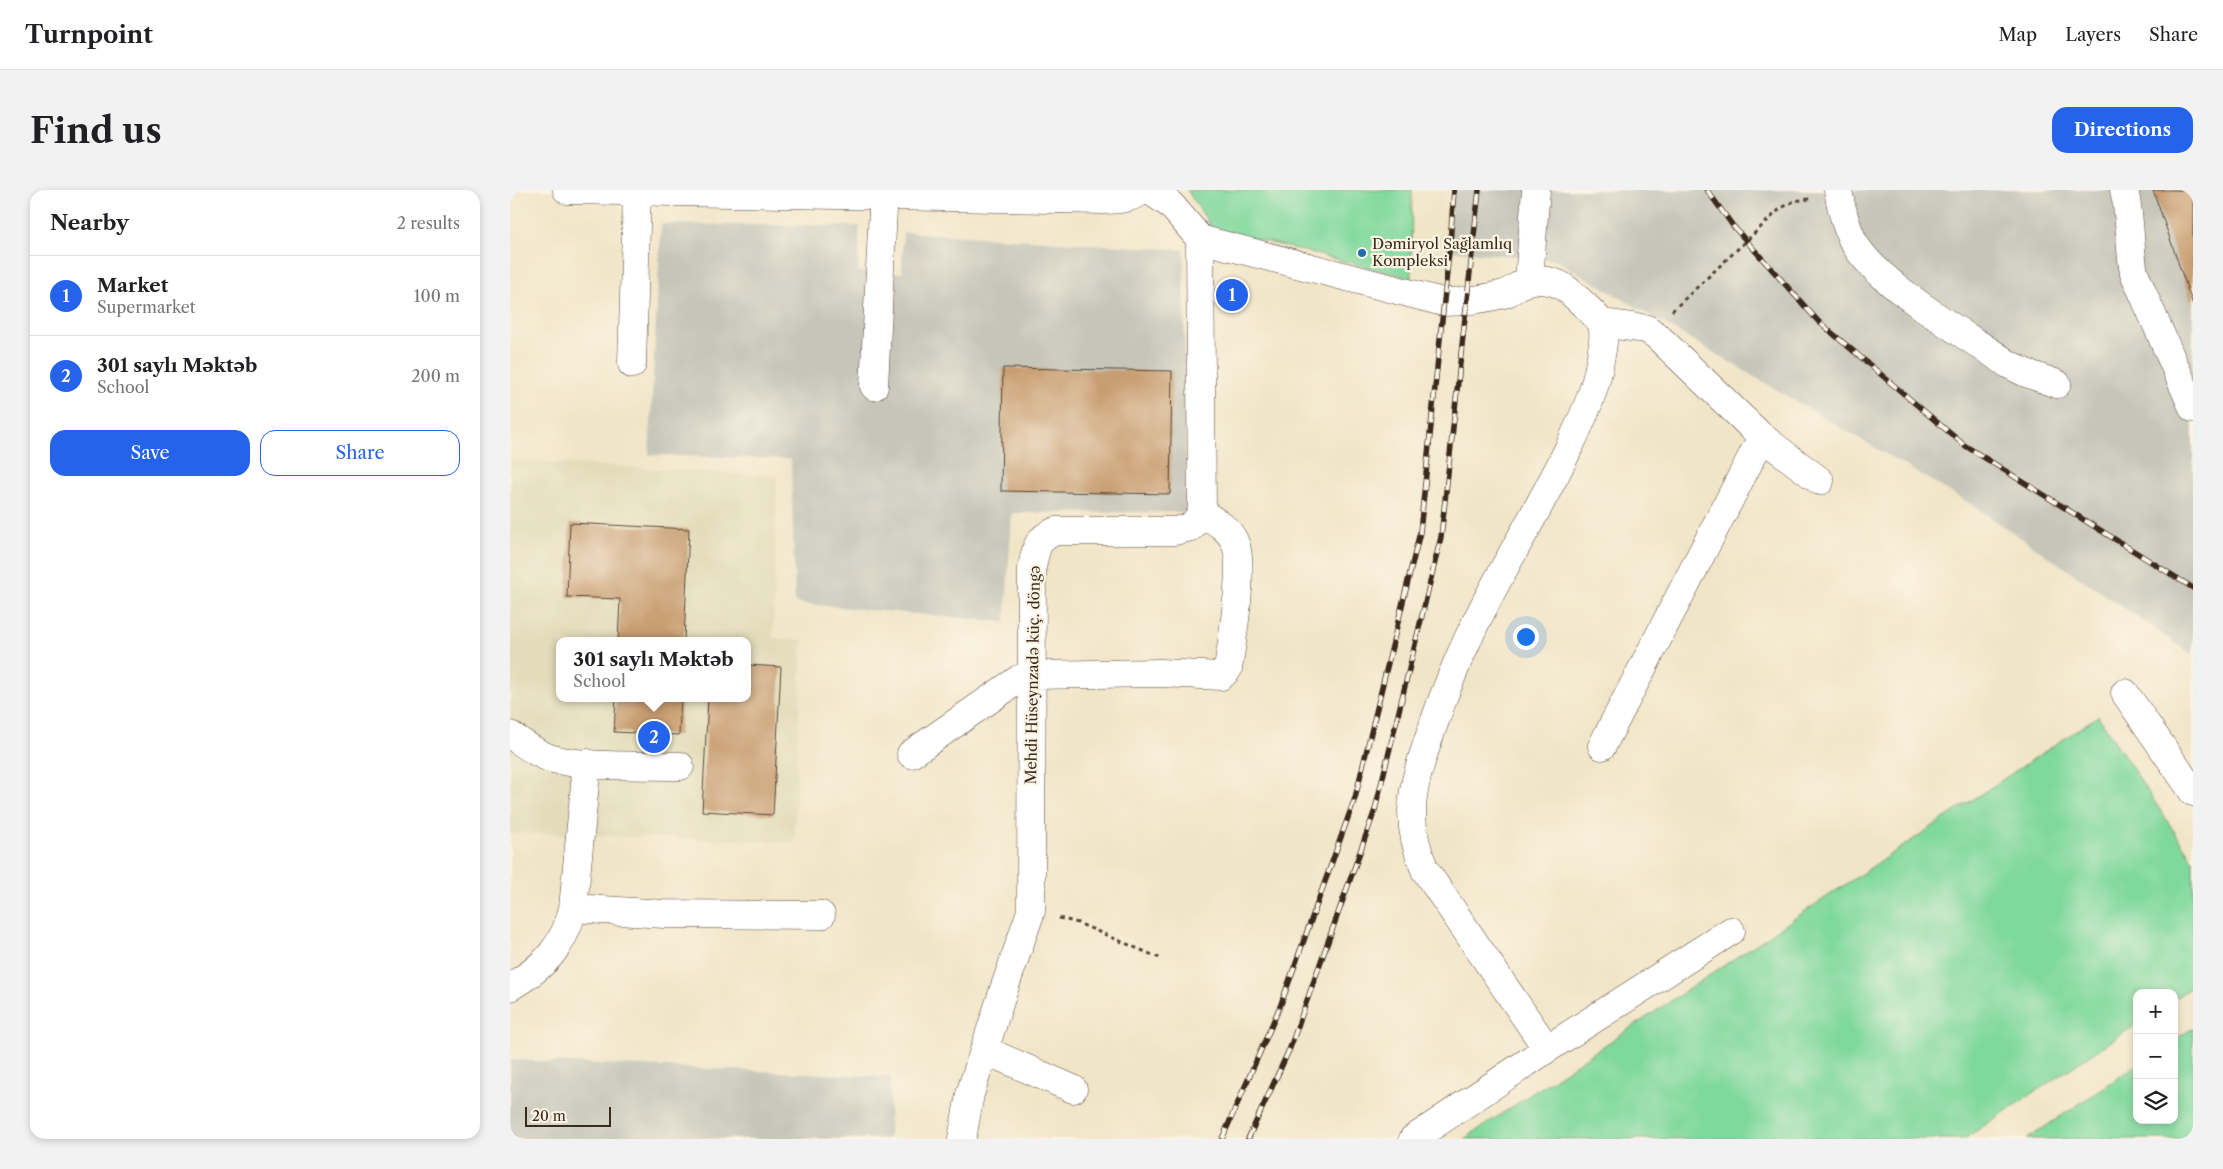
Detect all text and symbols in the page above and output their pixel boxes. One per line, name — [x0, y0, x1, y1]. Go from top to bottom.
text: Turnpoint — [25, 20, 153, 49]
text: Map — [1999, 24, 2037, 46]
text: Layers — [2065, 24, 2121, 46]
text: Share — [2149, 24, 2198, 46]
button: Directions — [2052, 107, 2193, 153]
text: Find us — [30, 109, 162, 152]
text: Nearby — [50, 210, 129, 235]
text: 2 results — [397, 213, 460, 233]
place label: Dəmiryol Sağlamlıq Kompleksi — [1372, 234, 1512, 270]
marker: Dəmiryol Sağlamlıq Kompleksi — [1356, 247, 1368, 259]
text: Market — [97, 274, 168, 297]
pin: 1 — [1216, 276, 1248, 314]
text: 1 — [62, 286, 70, 306]
text: 100 m — [414, 286, 460, 306]
text: Supermarket — [97, 297, 195, 317]
text: 301 saylı Məktəb — [97, 354, 257, 377]
text: 2 — [61, 366, 71, 386]
text: 200 m — [411, 366, 460, 386]
text: School — [97, 377, 149, 397]
button: Save — [50, 430, 250, 476]
button: Share — [260, 430, 460, 476]
street label: Mehdi Hüseynzadə küç. döngə — [1021, 565, 1044, 785]
your location — [1513, 624, 1539, 650]
popup — [556, 637, 751, 702]
text: 301 saylı Məktəb — [573, 648, 734, 671]
text: School — [573, 671, 626, 691]
pin: 2 — [638, 718, 670, 756]
map controls — [2133, 989, 2178, 1124]
button: + — [2133, 989, 2178, 1034]
button: − — [2133, 1034, 2178, 1079]
button: layers — [2133, 1079, 2178, 1124]
scale bar — [525, 1104, 611, 1127]
text: 20 m — [532, 1107, 566, 1125]

